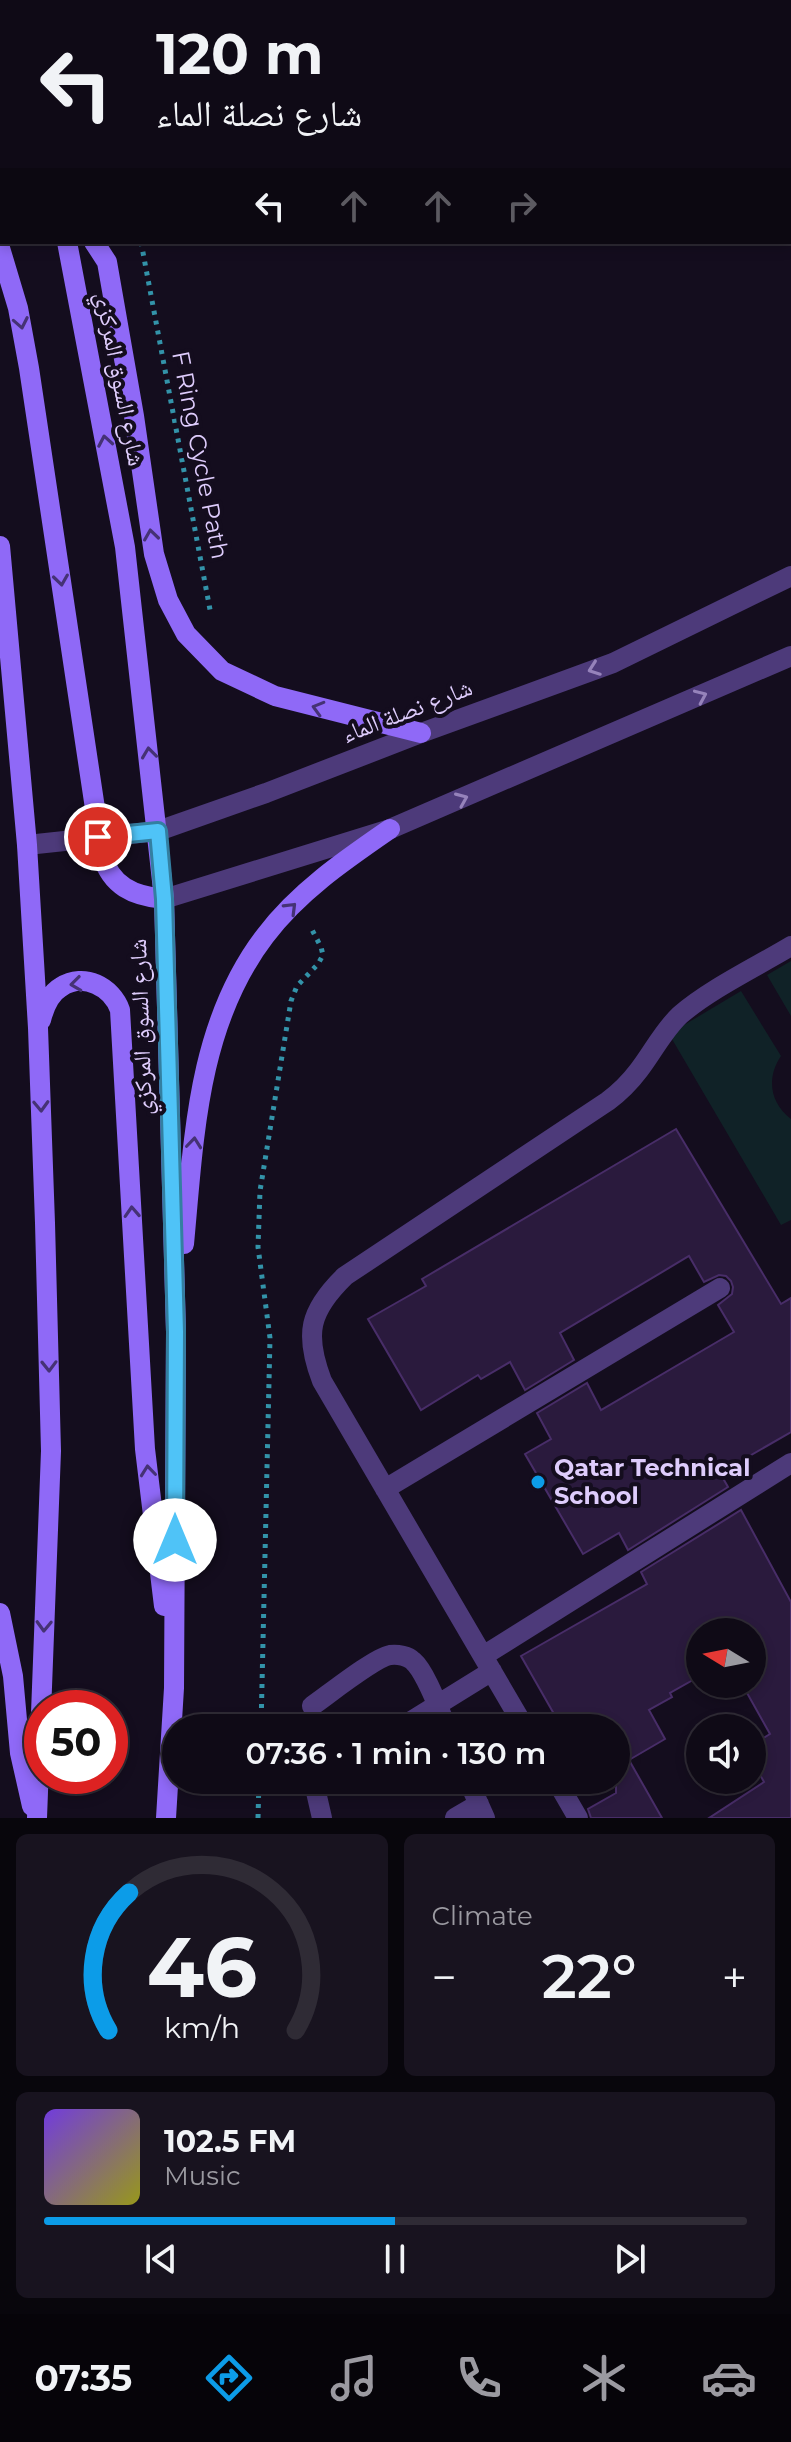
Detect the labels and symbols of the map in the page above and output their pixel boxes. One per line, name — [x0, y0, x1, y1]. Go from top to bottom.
street label: شارع السوق المركزي — [84, 289, 152, 469]
one-way arrow — [11, 316, 28, 330]
street label: F Ring Cycle Path — [166, 348, 235, 561]
one-way arrow — [97, 434, 114, 447]
one-way arrow — [143, 528, 160, 542]
one-way arrow — [52, 573, 69, 587]
one-way arrow — [588, 660, 602, 676]
street label: شارع نصلة الماء — [337, 672, 477, 750]
one-way arrow — [692, 690, 707, 706]
one-way arrow — [311, 700, 325, 717]
one-way arrow — [140, 746, 157, 759]
one-way arrow — [454, 792, 468, 808]
pin — [64, 803, 132, 871]
one-way arrow — [282, 903, 296, 917]
street label: شارع السوق المركزي — [123, 938, 163, 1116]
one-way arrow — [70, 976, 83, 993]
one-way arrow — [33, 1100, 50, 1113]
one-way arrow — [185, 1136, 202, 1149]
one-way arrow — [124, 1205, 141, 1218]
one-way arrow — [40, 1360, 57, 1373]
place label: Qatar Technical School — [554, 1453, 750, 1510]
one-way arrow — [139, 1465, 156, 1478]
marker: Qatar Technical School — [529, 1473, 547, 1491]
position arrow — [133, 1498, 217, 1582]
north arrow — [686, 1618, 766, 1698]
one-way arrow — [36, 1620, 53, 1633]
speed limit sign: 50 — [24, 1690, 128, 1794]

